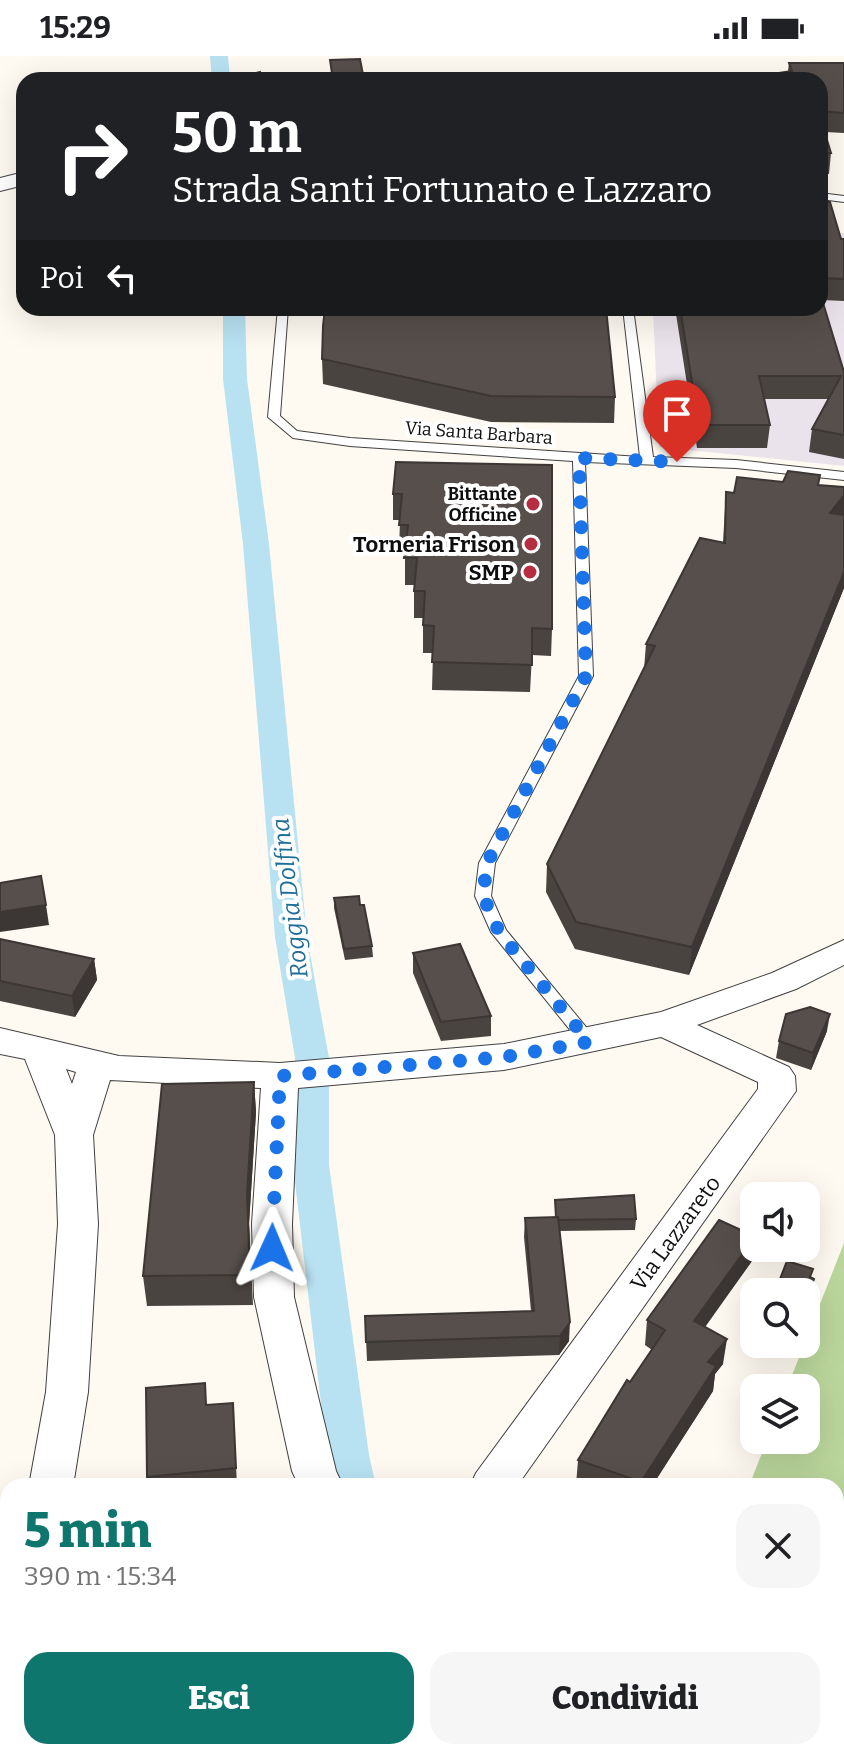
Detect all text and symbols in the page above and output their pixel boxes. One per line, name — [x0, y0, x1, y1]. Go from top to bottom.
text: 15:29 — [40, 10, 111, 46]
text: 50 m — [172, 100, 302, 167]
icon: right — [40, 104, 144, 208]
text: Strada Santi Fortunato e Lazzaro — [172, 168, 712, 212]
icon: left — [100, 256, 144, 300]
text: Poi — [40, 260, 84, 296]
pin — [643, 380, 711, 462]
icon: arrive — [655, 392, 699, 436]
street label: Via Santa Barbara — [405, 417, 554, 449]
place label: Bittante Officine — [447, 483, 517, 526]
marker: Bittante Officine — [524, 495, 542, 513]
place label: Torneria Frison — [353, 531, 515, 558]
marker: Torneria Frison — [522, 535, 540, 553]
place label: SMP — [468, 559, 514, 586]
marker: SMP — [521, 563, 539, 581]
water label: Roggia Dolfina — [266, 816, 314, 980]
street label: Via Lazzareto — [625, 1170, 726, 1296]
map controls — [740, 1182, 820, 1454]
button: sound — [740, 1182, 820, 1262]
position arrow — [230, 1206, 314, 1290]
button: search — [740, 1278, 820, 1358]
button: layers — [740, 1374, 820, 1454]
text: 5 min — [24, 1502, 151, 1560]
button: close — [736, 1504, 820, 1588]
text: 390 m · 15:34 — [24, 1561, 177, 1592]
button: Esci — [24, 1652, 414, 1744]
button: Condividi — [430, 1652, 820, 1744]

